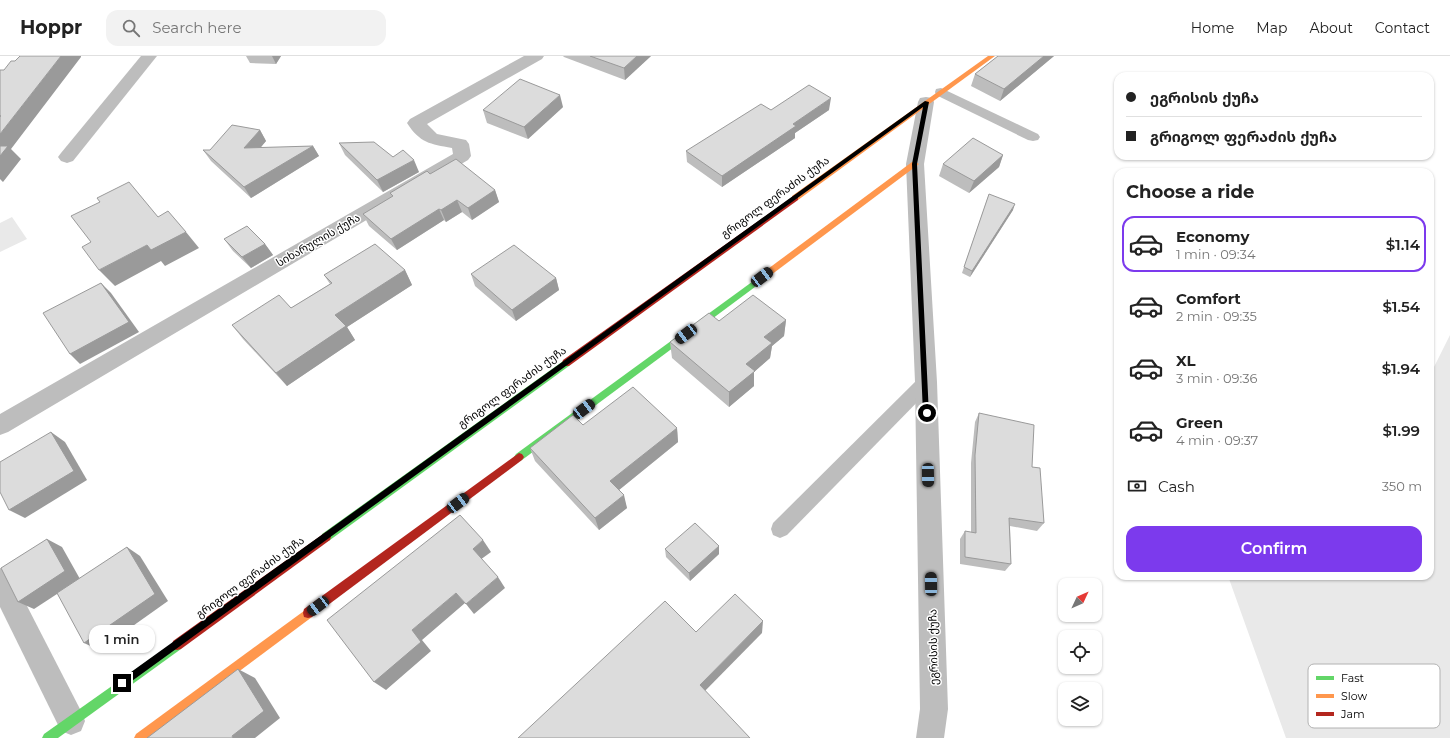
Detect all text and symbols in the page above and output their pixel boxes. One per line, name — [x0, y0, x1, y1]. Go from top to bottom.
search box — [106, 10, 386, 46]
text: Hoppr — [20, 16, 82, 39]
icon: search — [120, 17, 142, 39]
text: Search here — [152, 18, 241, 37]
text: Home — [1191, 19, 1234, 37]
text: Map — [1256, 19, 1287, 37]
text: About — [1309, 19, 1353, 37]
text: Contact — [1375, 19, 1430, 37]
text: ეგრისის ქუჩა — [1150, 88, 1259, 107]
text: გრიგოლ ფერაძის ქუჩა — [1150, 127, 1337, 146]
street label: გრიგოლ ფერაძის ქუჩა — [718, 153, 832, 241]
text: Choose a ride — [1126, 181, 1254, 203]
street label: სიხარულის ქუჩა — [274, 210, 362, 270]
icon: car — [1128, 226, 1164, 262]
text: Economy — [1176, 227, 1249, 246]
text: $1.14 — [1386, 235, 1420, 254]
text: 1 min · 09:34 — [1176, 246, 1255, 262]
car — [749, 265, 775, 289]
icon: car — [1128, 288, 1164, 324]
text: Comfort — [1176, 289, 1241, 308]
text: $1.54 — [1382, 297, 1420, 316]
text: 2 min · 09:35 — [1176, 308, 1257, 324]
car — [673, 322, 699, 346]
street label: გრიგოლ ფერაძის ქუჩა — [455, 343, 569, 431]
icon: car — [1128, 350, 1164, 386]
text: XL — [1176, 351, 1195, 370]
text: $1.94 — [1382, 359, 1420, 378]
text: 3 min · 09:36 — [1176, 370, 1257, 386]
car — [571, 397, 597, 421]
route start — [918, 404, 936, 422]
icon: car — [1128, 412, 1164, 448]
text: Green — [1176, 413, 1223, 432]
text: $1.99 — [1383, 421, 1420, 440]
text: 4 min · 09:37 — [1176, 432, 1258, 448]
car — [922, 463, 934, 487]
icon: cash — [1126, 475, 1148, 497]
text: Cash — [1158, 477, 1195, 496]
text: 350 m — [1382, 478, 1422, 494]
car — [445, 491, 471, 515]
button: Confirm — [1126, 526, 1422, 572]
street label: გრიგოლ ფერაძის ქუჩა — [193, 533, 307, 621]
car — [925, 572, 937, 596]
north arrow — [1058, 578, 1102, 622]
map controls — [1058, 578, 1102, 726]
car — [305, 594, 331, 618]
street label: ეგრისის ქუჩა — [925, 609, 941, 685]
callout: 1 min — [89, 625, 155, 653]
button: locate — [1058, 630, 1102, 674]
text: 1 min — [105, 631, 139, 647]
legend — [1308, 664, 1440, 728]
text: Fast — [1341, 671, 1365, 685]
route end — [113, 674, 131, 692]
button: layers — [1058, 682, 1102, 726]
text: Slow — [1341, 689, 1367, 703]
text: Jam — [1340, 707, 1365, 721]

